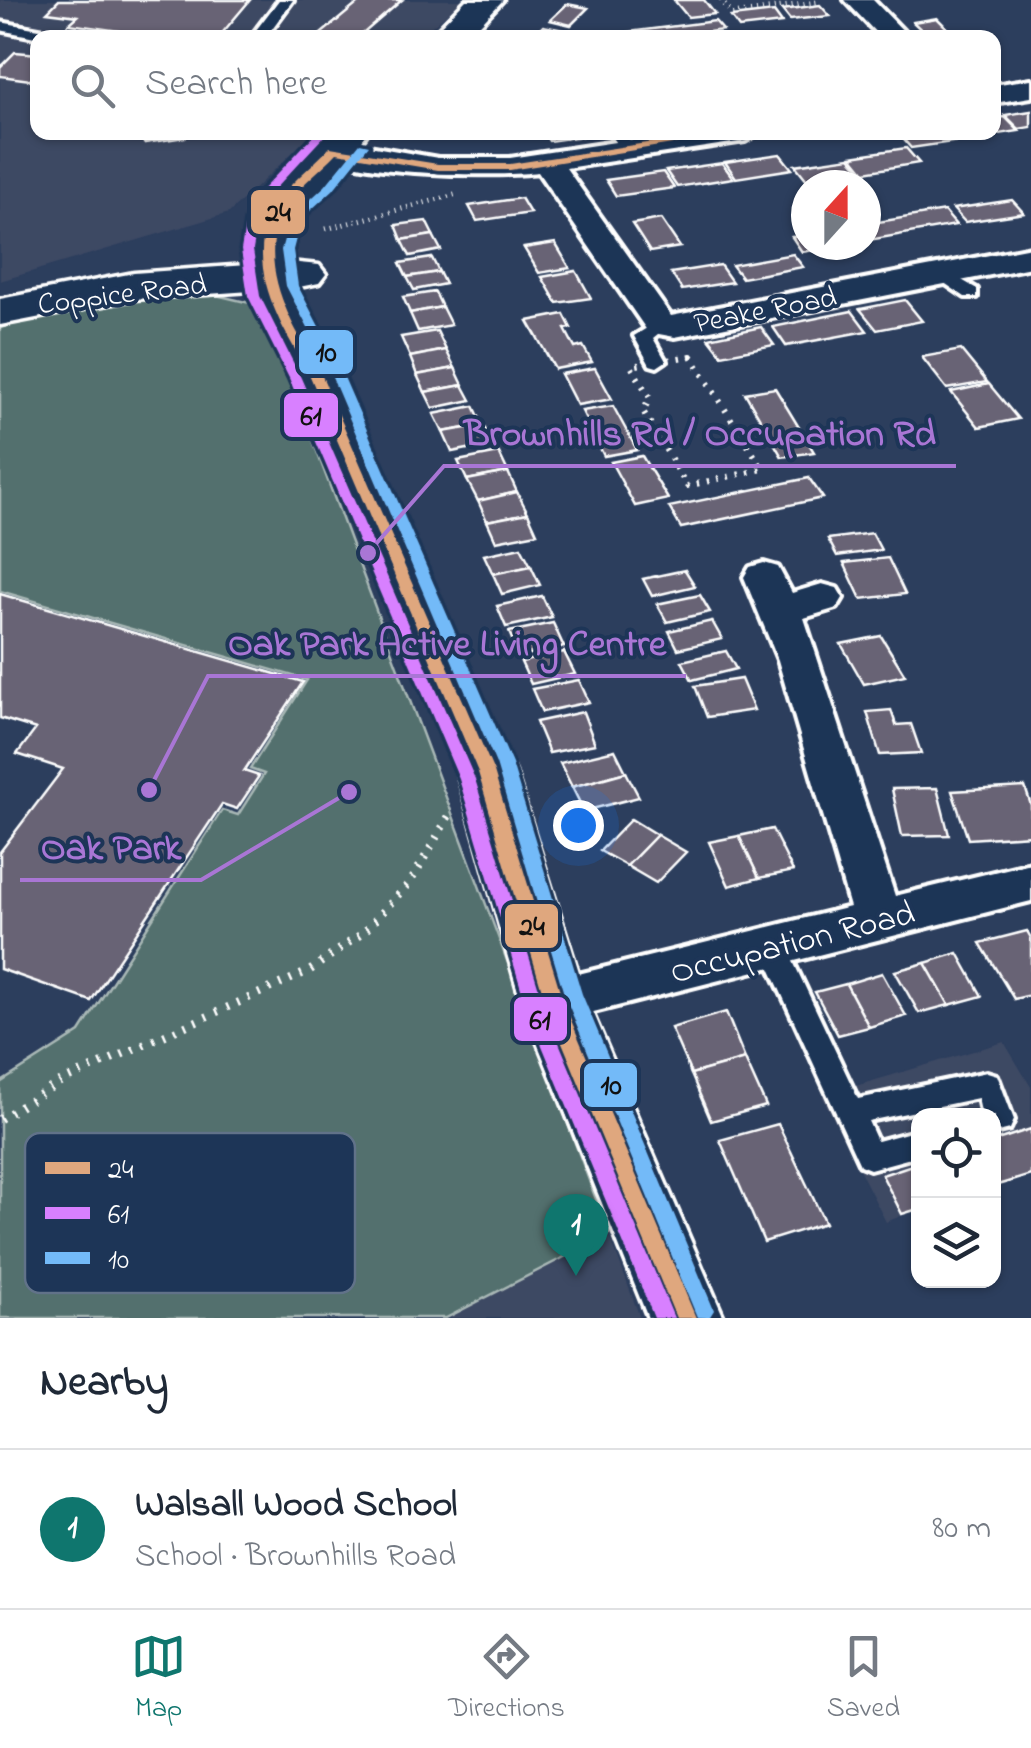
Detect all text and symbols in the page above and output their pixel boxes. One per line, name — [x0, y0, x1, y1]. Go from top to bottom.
search box — [30, 30, 1001, 140]
text: Search here — [145, 57, 327, 113]
icon: search — [65, 58, 120, 113]
north arrow — [791, 170, 881, 260]
line badge: 24 — [249, 188, 307, 236]
text: 24 — [264, 194, 291, 235]
street label: Coppice Road — [36, 264, 209, 328]
street label: Peake Road — [690, 277, 841, 347]
line badge: 10 — [297, 328, 355, 376]
text: 10 — [315, 334, 337, 375]
line badge: 61 — [282, 391, 340, 439]
text: 61 — [300, 398, 322, 439]
callout: Brownhills Rd / Occupation Rd — [444, 398, 956, 466]
text: Brownhills Rd / Occupation Rd — [462, 408, 937, 464]
callout: Oak Park Active Living Centre — [208, 608, 686, 676]
text: Oak Park Active Living Centre — [228, 618, 667, 674]
your location — [553, 800, 604, 851]
callout: Oak Park — [20, 812, 201, 880]
text: Oak Park — [41, 822, 183, 878]
street label: Occupation Road — [665, 889, 920, 999]
line badge: 24 — [503, 902, 560, 950]
text: 24 — [518, 908, 545, 949]
line badge: 61 — [512, 995, 569, 1043]
text: 61 — [529, 1002, 551, 1043]
line badge: 10 — [582, 1061, 639, 1109]
text: 10 — [600, 1067, 622, 1108]
map controls — [911, 1108, 1001, 1288]
button: locate — [911, 1108, 1001, 1198]
legend — [25, 1133, 355, 1293]
text: 24 — [108, 1151, 134, 1192]
pin: 1 — [544, 1194, 608, 1276]
text: 61 — [108, 1196, 129, 1237]
button: layers — [911, 1198, 1001, 1288]
text: 10 — [108, 1241, 129, 1282]
text: Nearby — [40, 1353, 168, 1414]
text: Walsall Wood School — [135, 1478, 457, 1534]
text: 1 — [67, 1506, 78, 1553]
text: 80 m — [932, 1506, 991, 1553]
text: School · Brownhills Road — [135, 1534, 456, 1581]
tab: Map — [131, 1629, 186, 1730]
tab: Directions — [448, 1629, 565, 1730]
tab: Saved — [827, 1629, 900, 1730]

